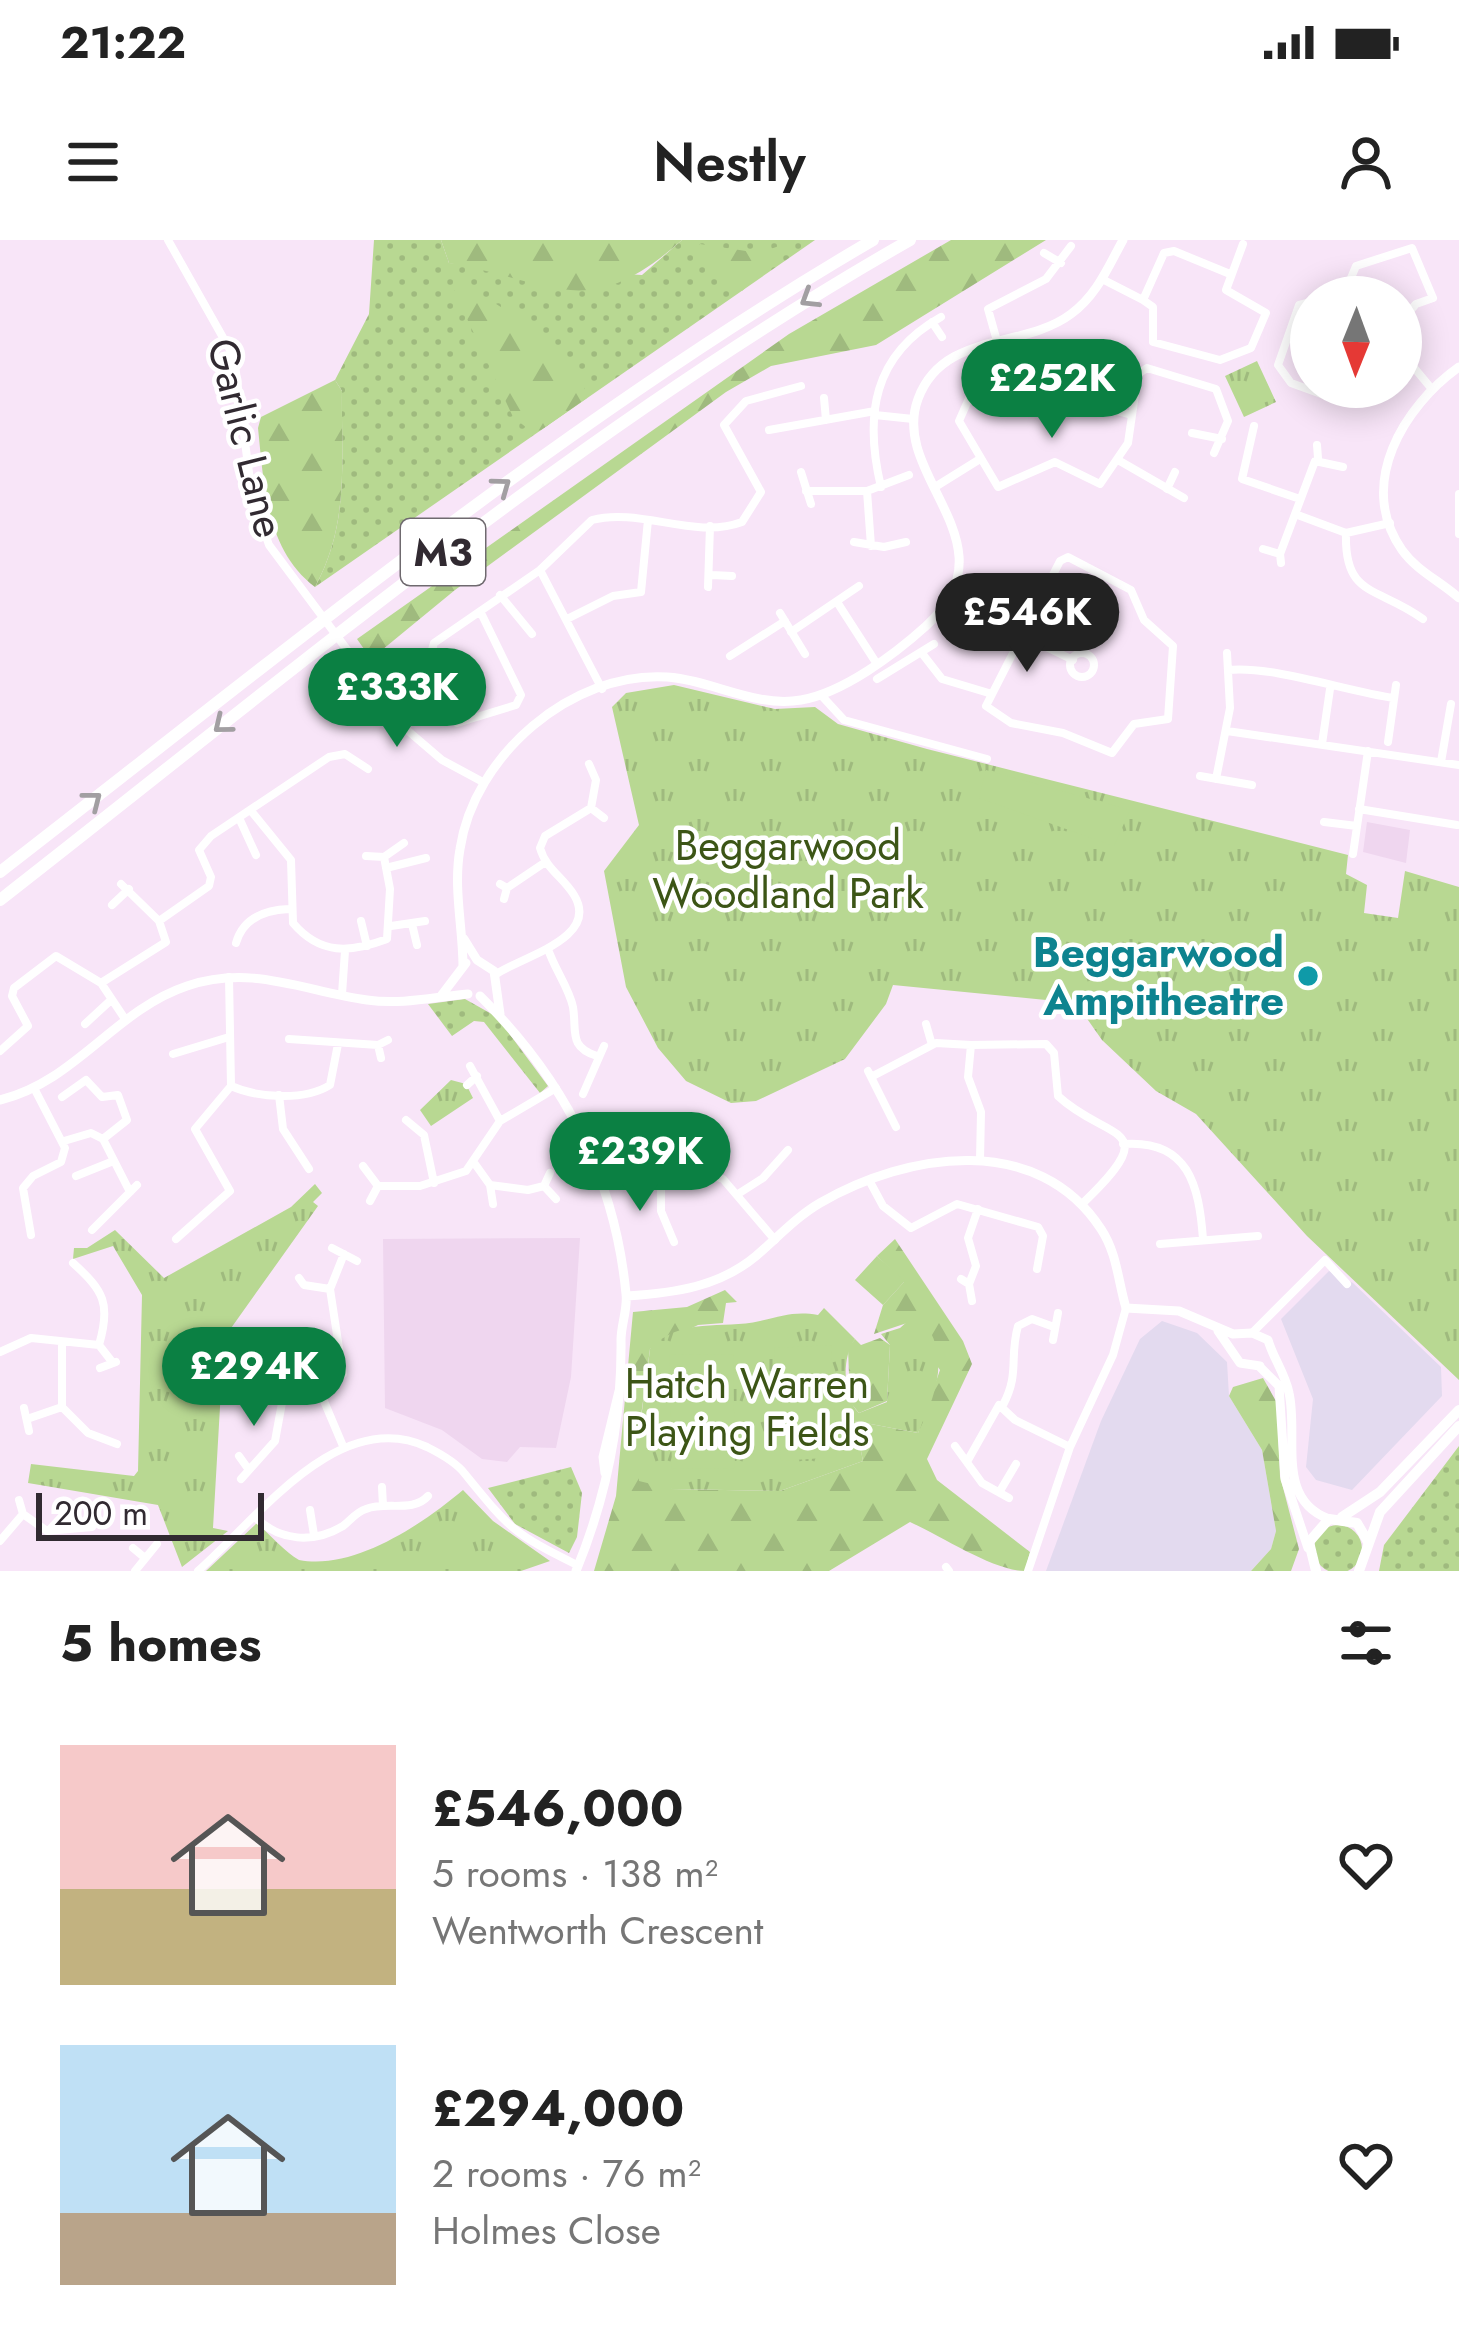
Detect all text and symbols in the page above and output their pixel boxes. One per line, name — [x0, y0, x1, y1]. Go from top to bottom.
text: 21:22 — [60, 10, 186, 75]
text: Nestly — [653, 123, 806, 201]
icon: menu — [60, 129, 126, 195]
icon: person — [1333, 129, 1399, 195]
north arrow — [1290, 276, 1422, 408]
map controls — [1290, 276, 1422, 408]
one-way arrow — [800, 285, 822, 307]
street label: Garlic Lane — [192, 332, 300, 544]
pin: £252K — [968, 339, 1136, 441]
text: £252K — [988, 349, 1116, 406]
one-way arrow — [489, 478, 511, 500]
road number: M3 — [401, 519, 485, 585]
pin: £546K — [943, 573, 1111, 675]
text: £546K — [962, 583, 1092, 640]
pin: £333K — [313, 648, 481, 750]
text: £333K — [335, 658, 459, 715]
one-way arrow — [213, 711, 235, 732]
one-way arrow — [79, 793, 101, 815]
park label: Beggarwood Woodland Park — [652, 815, 924, 924]
place label: Beggarwood Ampitheatre — [1033, 922, 1284, 1031]
marker: Beggarwood Ampitheatre — [1295, 963, 1321, 989]
pin: £239K — [556, 1112, 724, 1214]
text: £239K — [577, 1122, 703, 1179]
pin: £294K — [170, 1327, 338, 1429]
text: £294K — [189, 1337, 319, 1394]
park label: Hatch Warren Playing Fields — [625, 1353, 869, 1462]
scale bar — [36, 1487, 264, 1540]
text: 200 m — [54, 1490, 148, 1537]
text: 5 homes — [60, 1606, 262, 1680]
icon: filters — [1333, 1610, 1399, 1676]
text: £546,000 — [432, 1771, 684, 1845]
icon: home — [156, 1793, 300, 1937]
icon: heart — [1333, 1832, 1399, 1898]
text: 5 rooms · 138 m² — [432, 1845, 718, 1902]
text: Wentworth Crescent — [432, 1902, 763, 1959]
text: £294,000 — [432, 2071, 684, 2145]
icon: home — [156, 2093, 300, 2237]
icon: heart — [1333, 2132, 1399, 2198]
text: 2 rooms · 76 m² — [432, 2145, 701, 2202]
text: Holmes Close — [432, 2202, 661, 2259]

